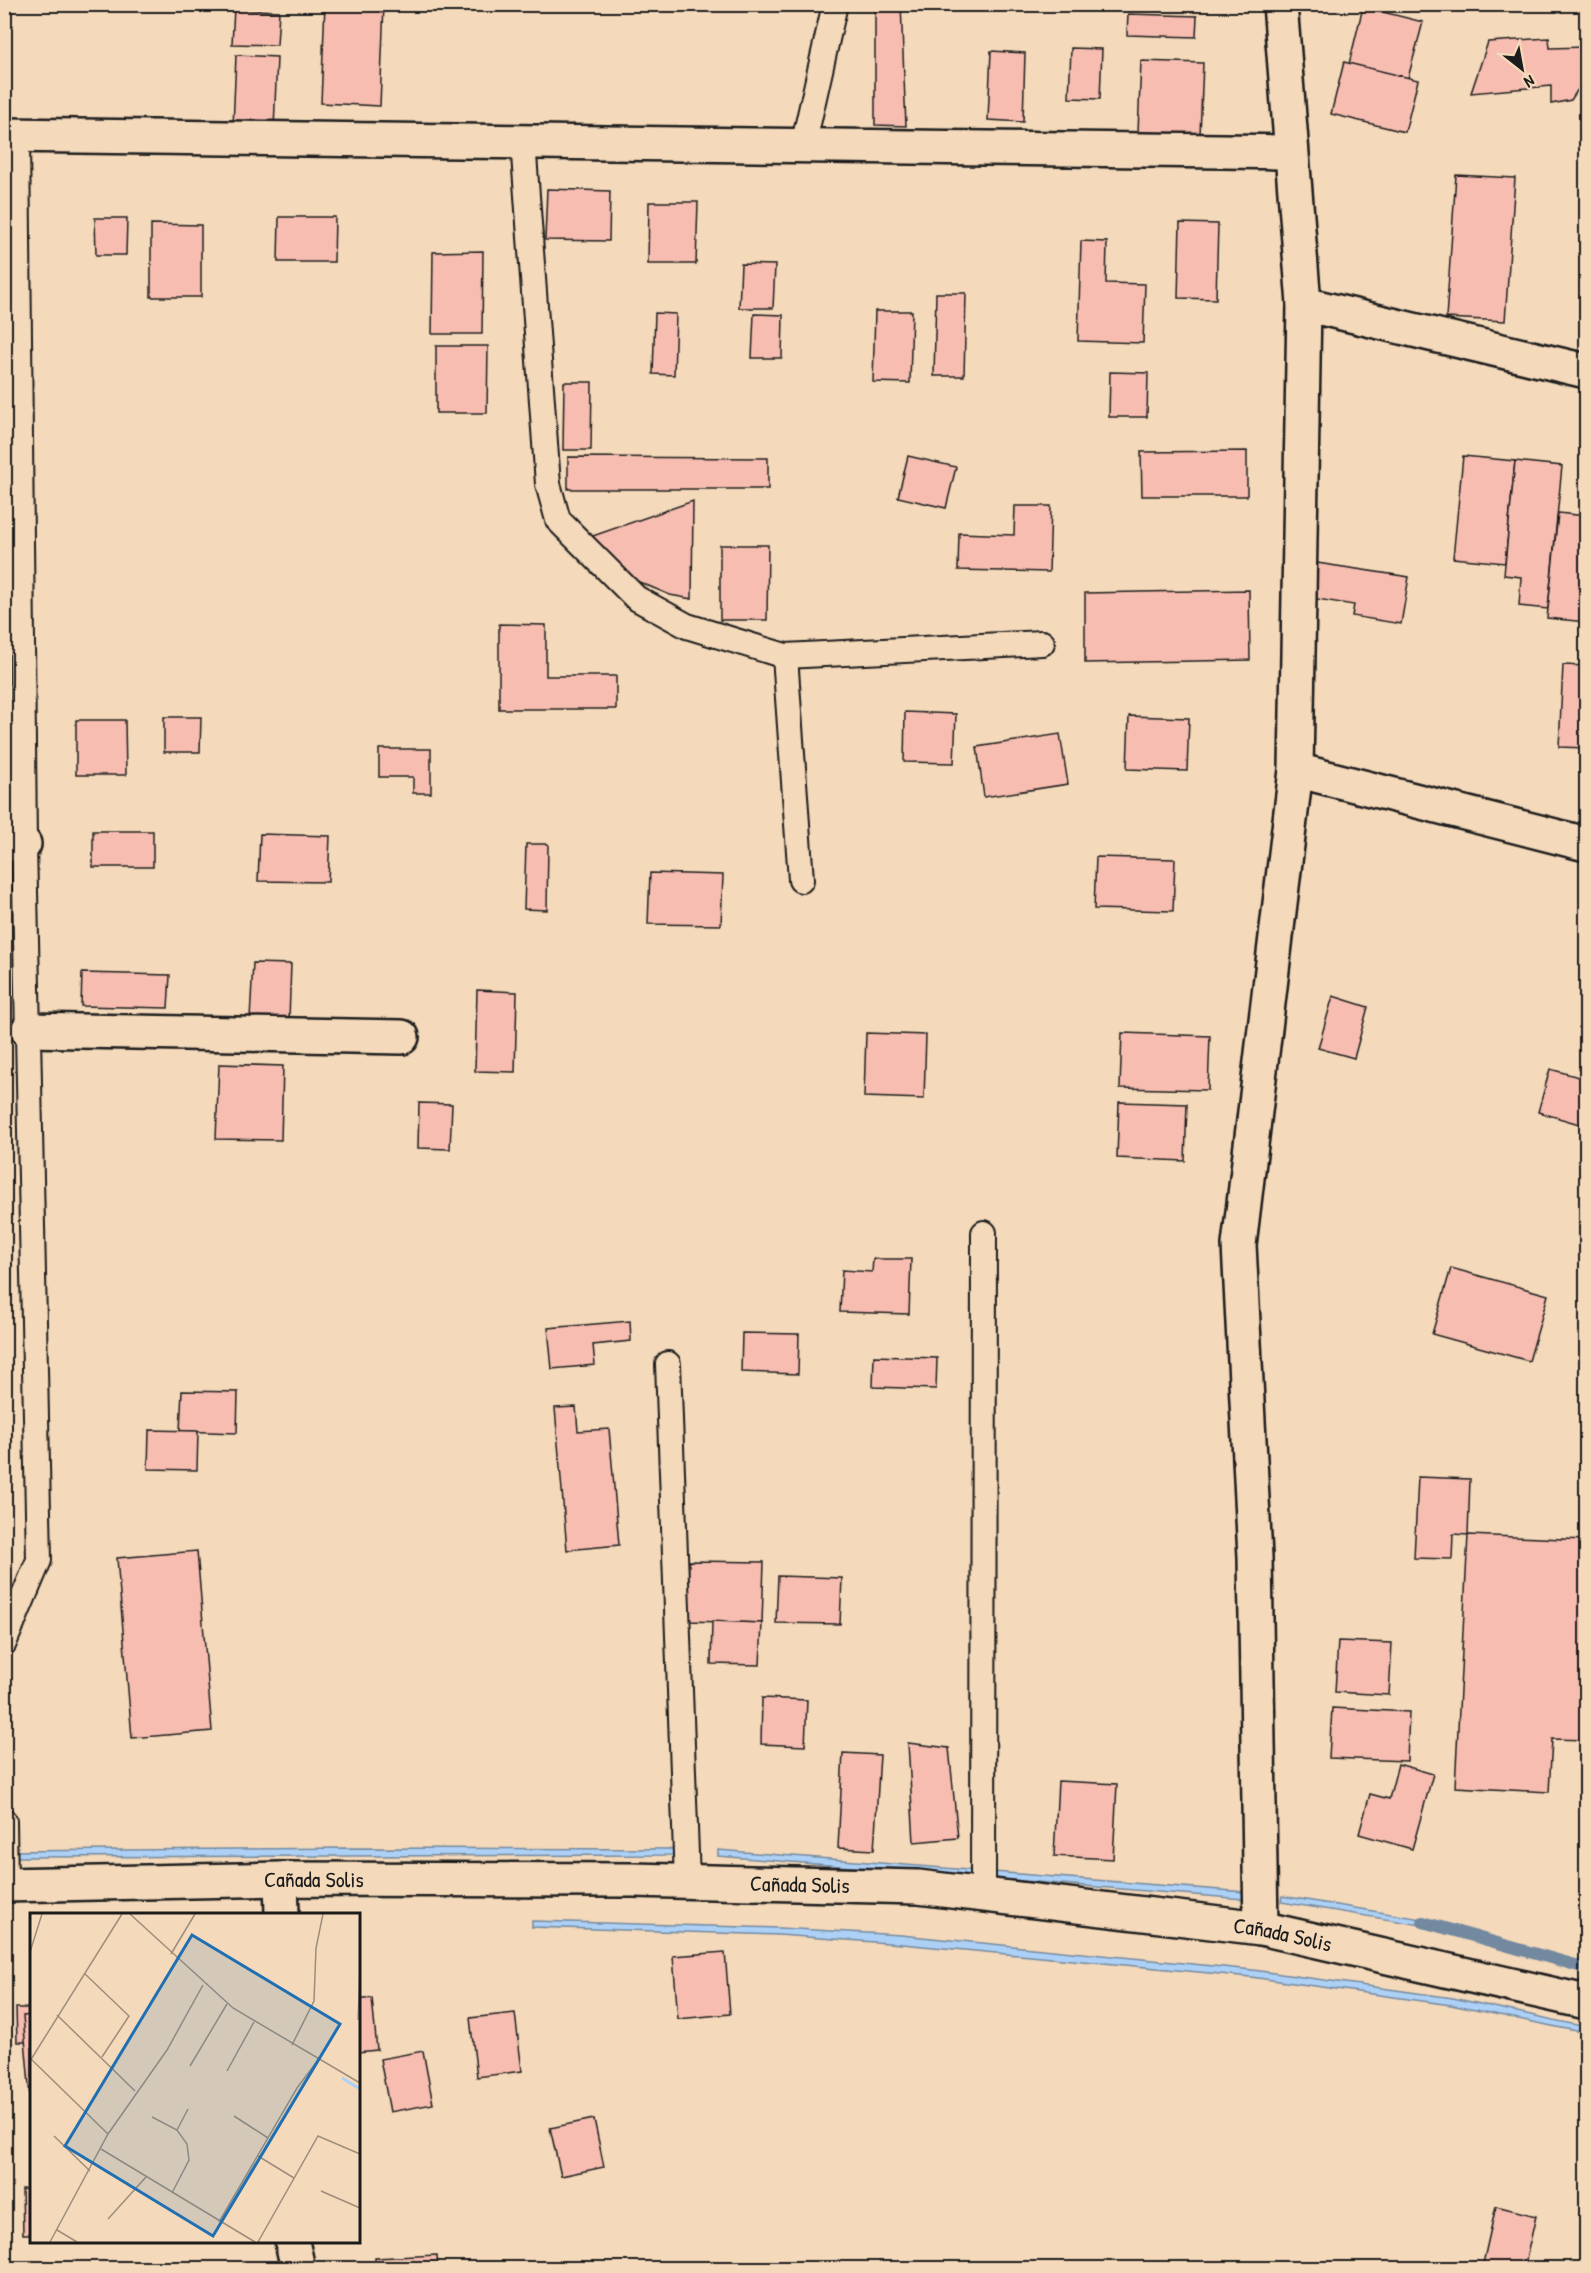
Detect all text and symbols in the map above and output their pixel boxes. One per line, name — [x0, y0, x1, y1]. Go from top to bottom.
north arrow — [1492, 39, 1552, 99]
text: N — [1520, 70, 1539, 94]
street label: Cañada Solis — [264, 1864, 364, 1894]
street label: Cañada Solis — [750, 1868, 850, 1900]
street label: Cañada Solis — [1232, 1910, 1335, 1959]
inset map — [30, 1913, 360, 2243]

